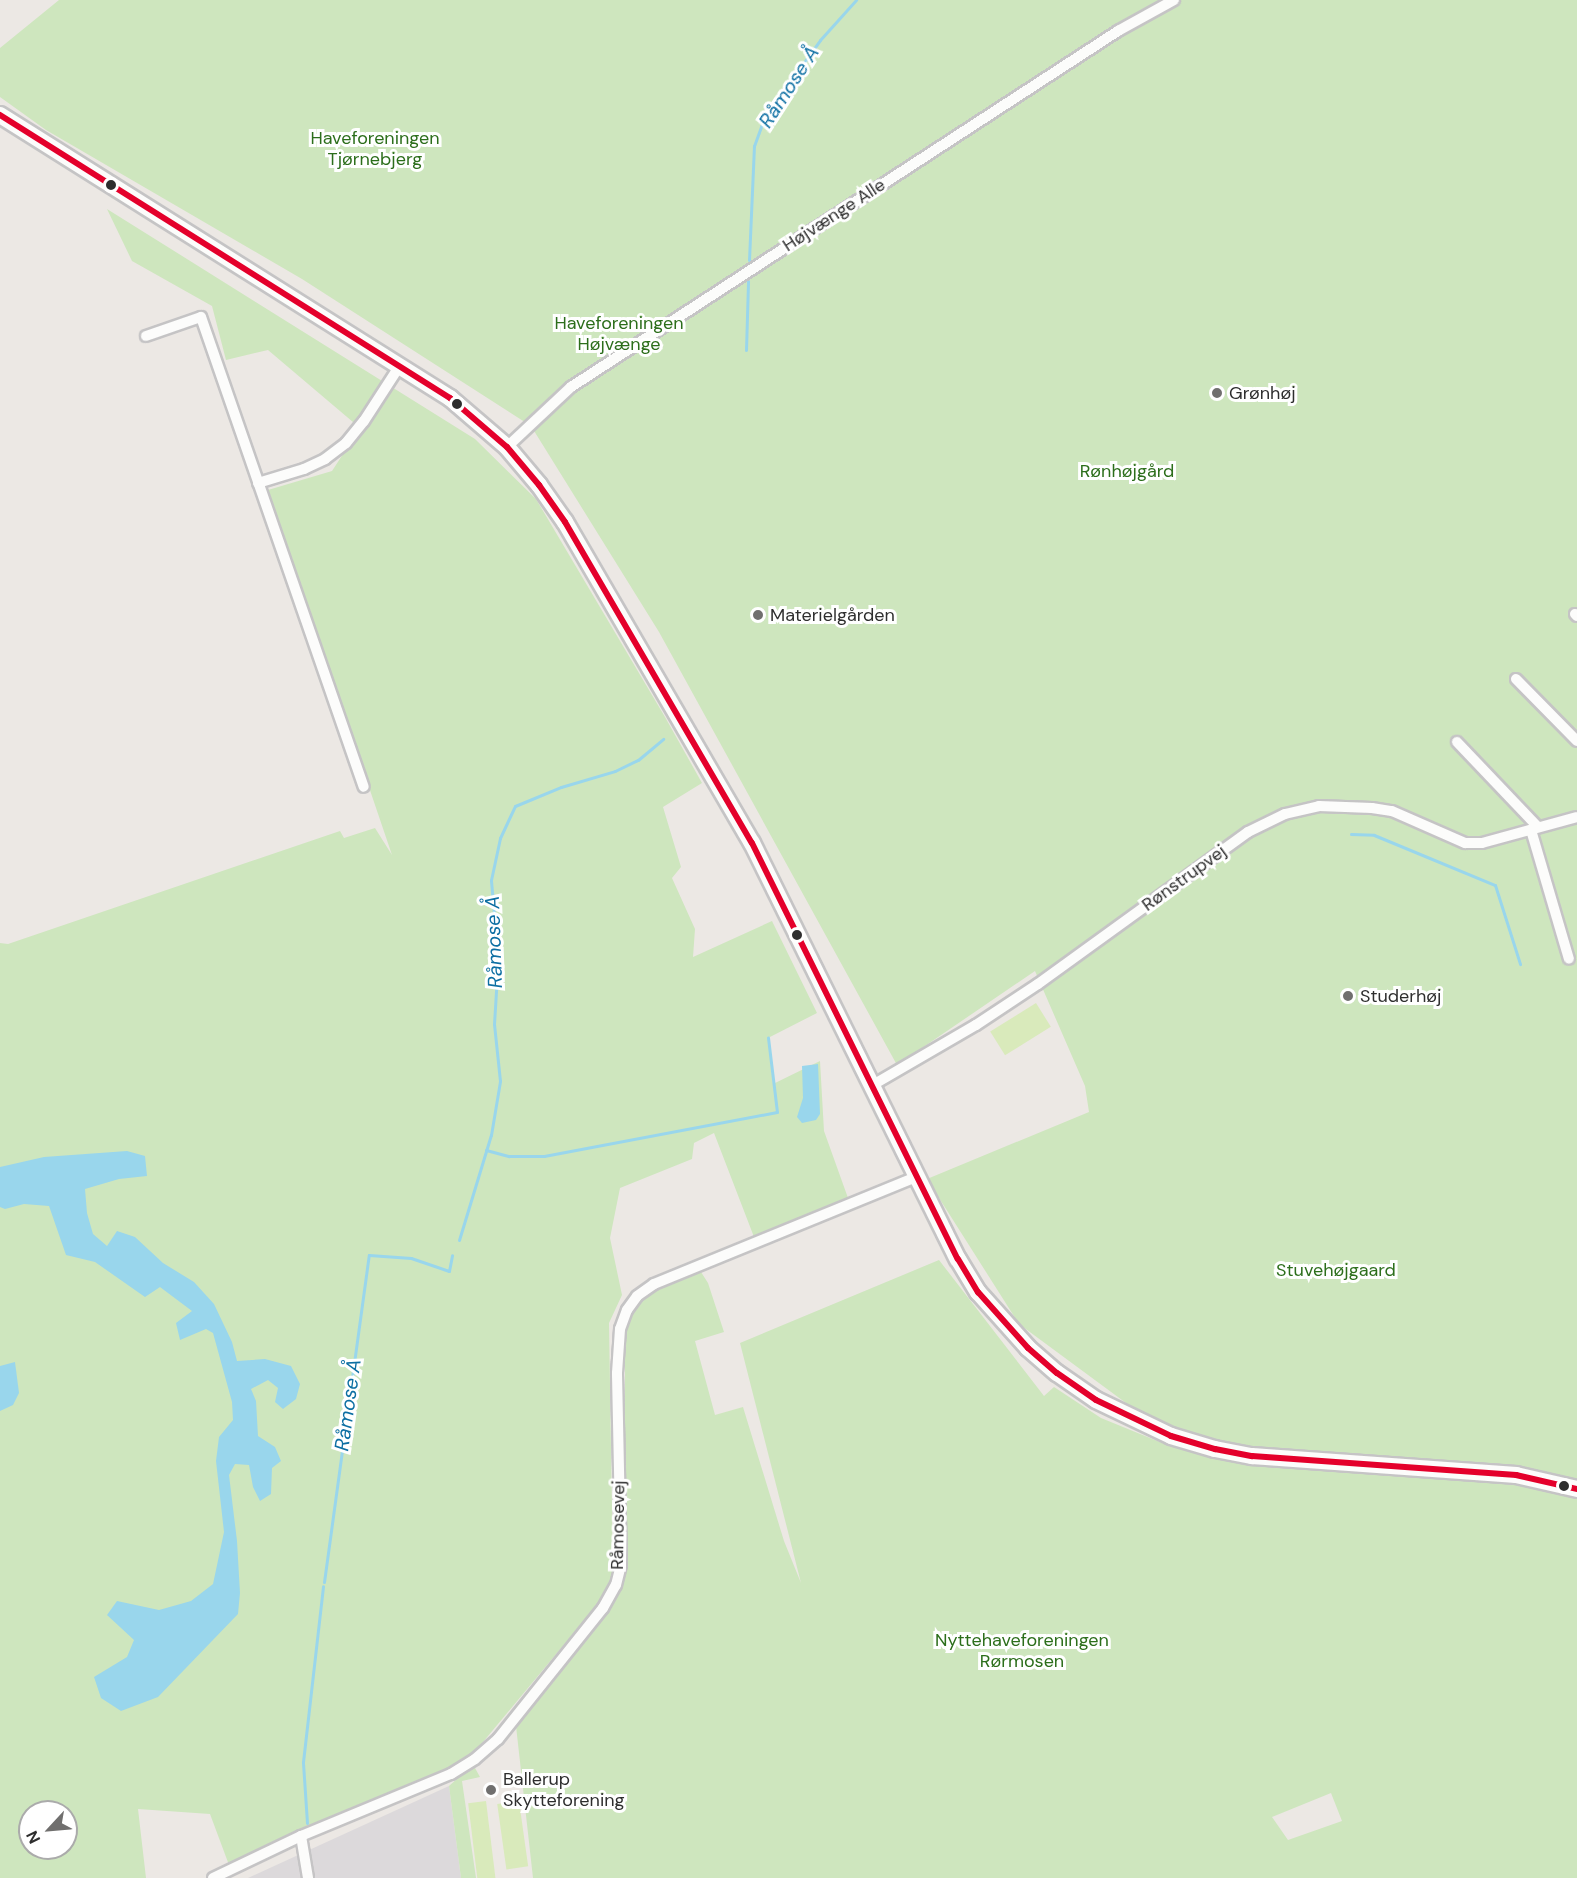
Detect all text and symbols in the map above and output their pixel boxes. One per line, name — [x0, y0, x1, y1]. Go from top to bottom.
water label: Råmose Å — [754, 42, 824, 132]
park label: Haveforeningen Tjørnebjerg — [310, 128, 440, 170]
street label: Højvænge Alle — [779, 174, 889, 256]
unlabelled marker — [105, 179, 117, 191]
park label: Haveforeningen Højvænge — [554, 313, 684, 356]
place label: Grønhøj — [1229, 382, 1296, 404]
marker: Grønhøj — [1210, 386, 1224, 400]
unlabelled marker — [451, 398, 463, 410]
park label: Rønhøjgård — [1080, 460, 1174, 482]
place label: Materielgården — [770, 604, 895, 626]
marker: Materielgården — [751, 608, 765, 622]
street label: Rønstrupvej — [1138, 840, 1230, 916]
water label: Råmose Å — [480, 895, 508, 989]
unlabelled marker — [791, 929, 803, 941]
place label: Studerhøj — [1360, 985, 1441, 1007]
marker: Studerhøj — [1341, 989, 1355, 1003]
park label: Stuvehøjgaard — [1276, 1259, 1396, 1281]
water label: Råmose Å — [330, 1358, 366, 1452]
street label: Råmosevej — [606, 1480, 630, 1570]
unlabelled marker — [1558, 1480, 1570, 1492]
park label: Nyttehaveforeningen Rørmosen — [935, 1630, 1109, 1672]
place label: Ballerup Skytteforening — [503, 1769, 625, 1812]
marker: Ballerup Skytteforening — [484, 1783, 498, 1797]
north arrow — [18, 1800, 78, 1860]
text: N — [21, 1827, 45, 1847]

